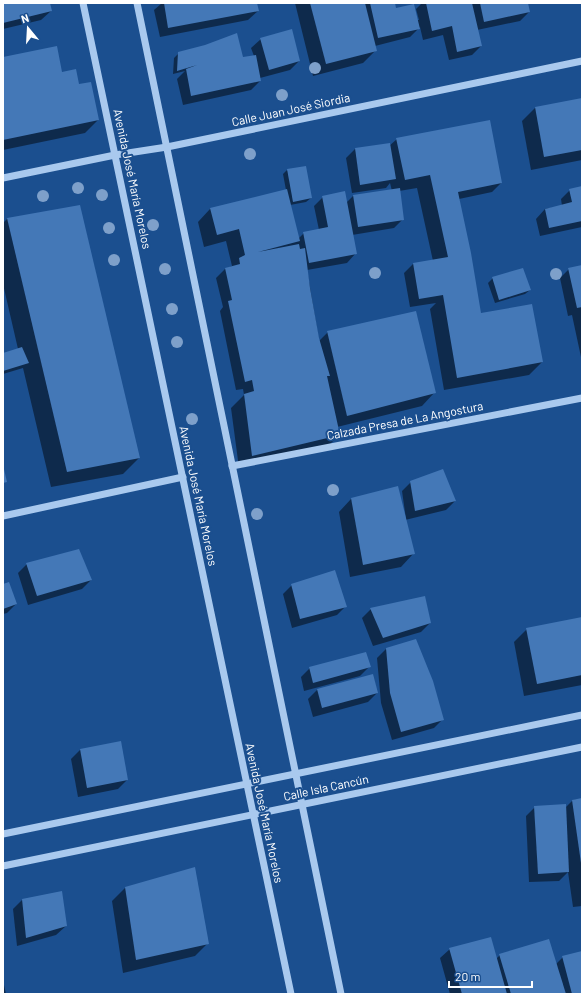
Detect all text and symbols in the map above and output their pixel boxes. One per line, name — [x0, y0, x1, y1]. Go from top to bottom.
north arrow — [8, 8, 48, 48]
text: N — [19, 11, 30, 25]
street label: Calle Juan José Siordia — [230, 90, 351, 128]
street label: Avenida José María Morelos — [111, 108, 155, 250]
street label: Calzada Presa de La Angostura — [325, 398, 484, 442]
street label: Avenida José María Morelos — [177, 425, 221, 567]
street label: Avenida José María Morelos — [243, 742, 287, 884]
street label: Calle Isla Cancún — [282, 771, 370, 803]
scale bar — [449, 963, 532, 989]
text: 20 m — [455, 969, 481, 983]

